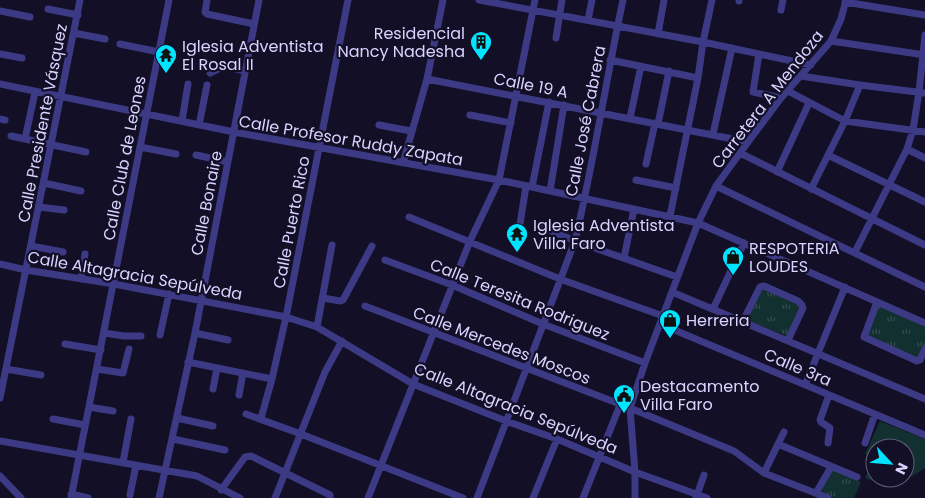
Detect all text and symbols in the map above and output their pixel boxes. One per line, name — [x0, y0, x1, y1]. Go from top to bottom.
street label: Calle Presidente Vásquez — [12, 22, 73, 224]
place label: Residencial Nancy Nadesha — [337, 22, 465, 63]
street label: Carretera A Mendoza — [706, 25, 829, 173]
building icon: Residencial Nancy Nadesha — [469, 30, 493, 61]
place label: Iglesia Adventista El Rosal II — [182, 35, 323, 76]
temple icon: Iglesia Adventista El Rosal II — [154, 43, 178, 74]
street label: Calle José Cabrera — [560, 44, 611, 198]
street label: Calle 19 A — [492, 67, 570, 104]
street label: Calle Club de Leones — [97, 74, 152, 242]
street label: Calle Profesor Ruddy Zapata — [237, 109, 465, 172]
street label: Calle Bonaire — [185, 149, 228, 257]
street label: Calle Puerto Rico — [267, 154, 316, 290]
place label: Iglesia Adventista Villa Faro — [533, 214, 674, 255]
temple icon: Iglesia Adventista Villa Faro — [505, 222, 529, 253]
place label: RESPOTERIA LOUDES — [749, 237, 840, 278]
street label: Calle Altagracia Sepúlveda — [26, 245, 244, 306]
shop icon: RESPOTERIA LOUDES — [721, 245, 745, 276]
street label: Calle Teresita Rodriguez — [427, 253, 613, 346]
street label: Calle Mercedes Moscos — [410, 301, 594, 390]
shop icon: Herreria — [658, 308, 682, 339]
place label: Herreria — [686, 309, 750, 332]
street label: Calle 3ra — [760, 343, 835, 392]
street label: Calle Altagracia Sepúlveda — [411, 357, 621, 460]
place label: Destacamento Villa Faro — [640, 375, 759, 416]
public building icon: Destacamento Villa Faro — [612, 383, 636, 414]
north arrow — [865, 438, 915, 488]
text: N — [890, 460, 913, 478]

